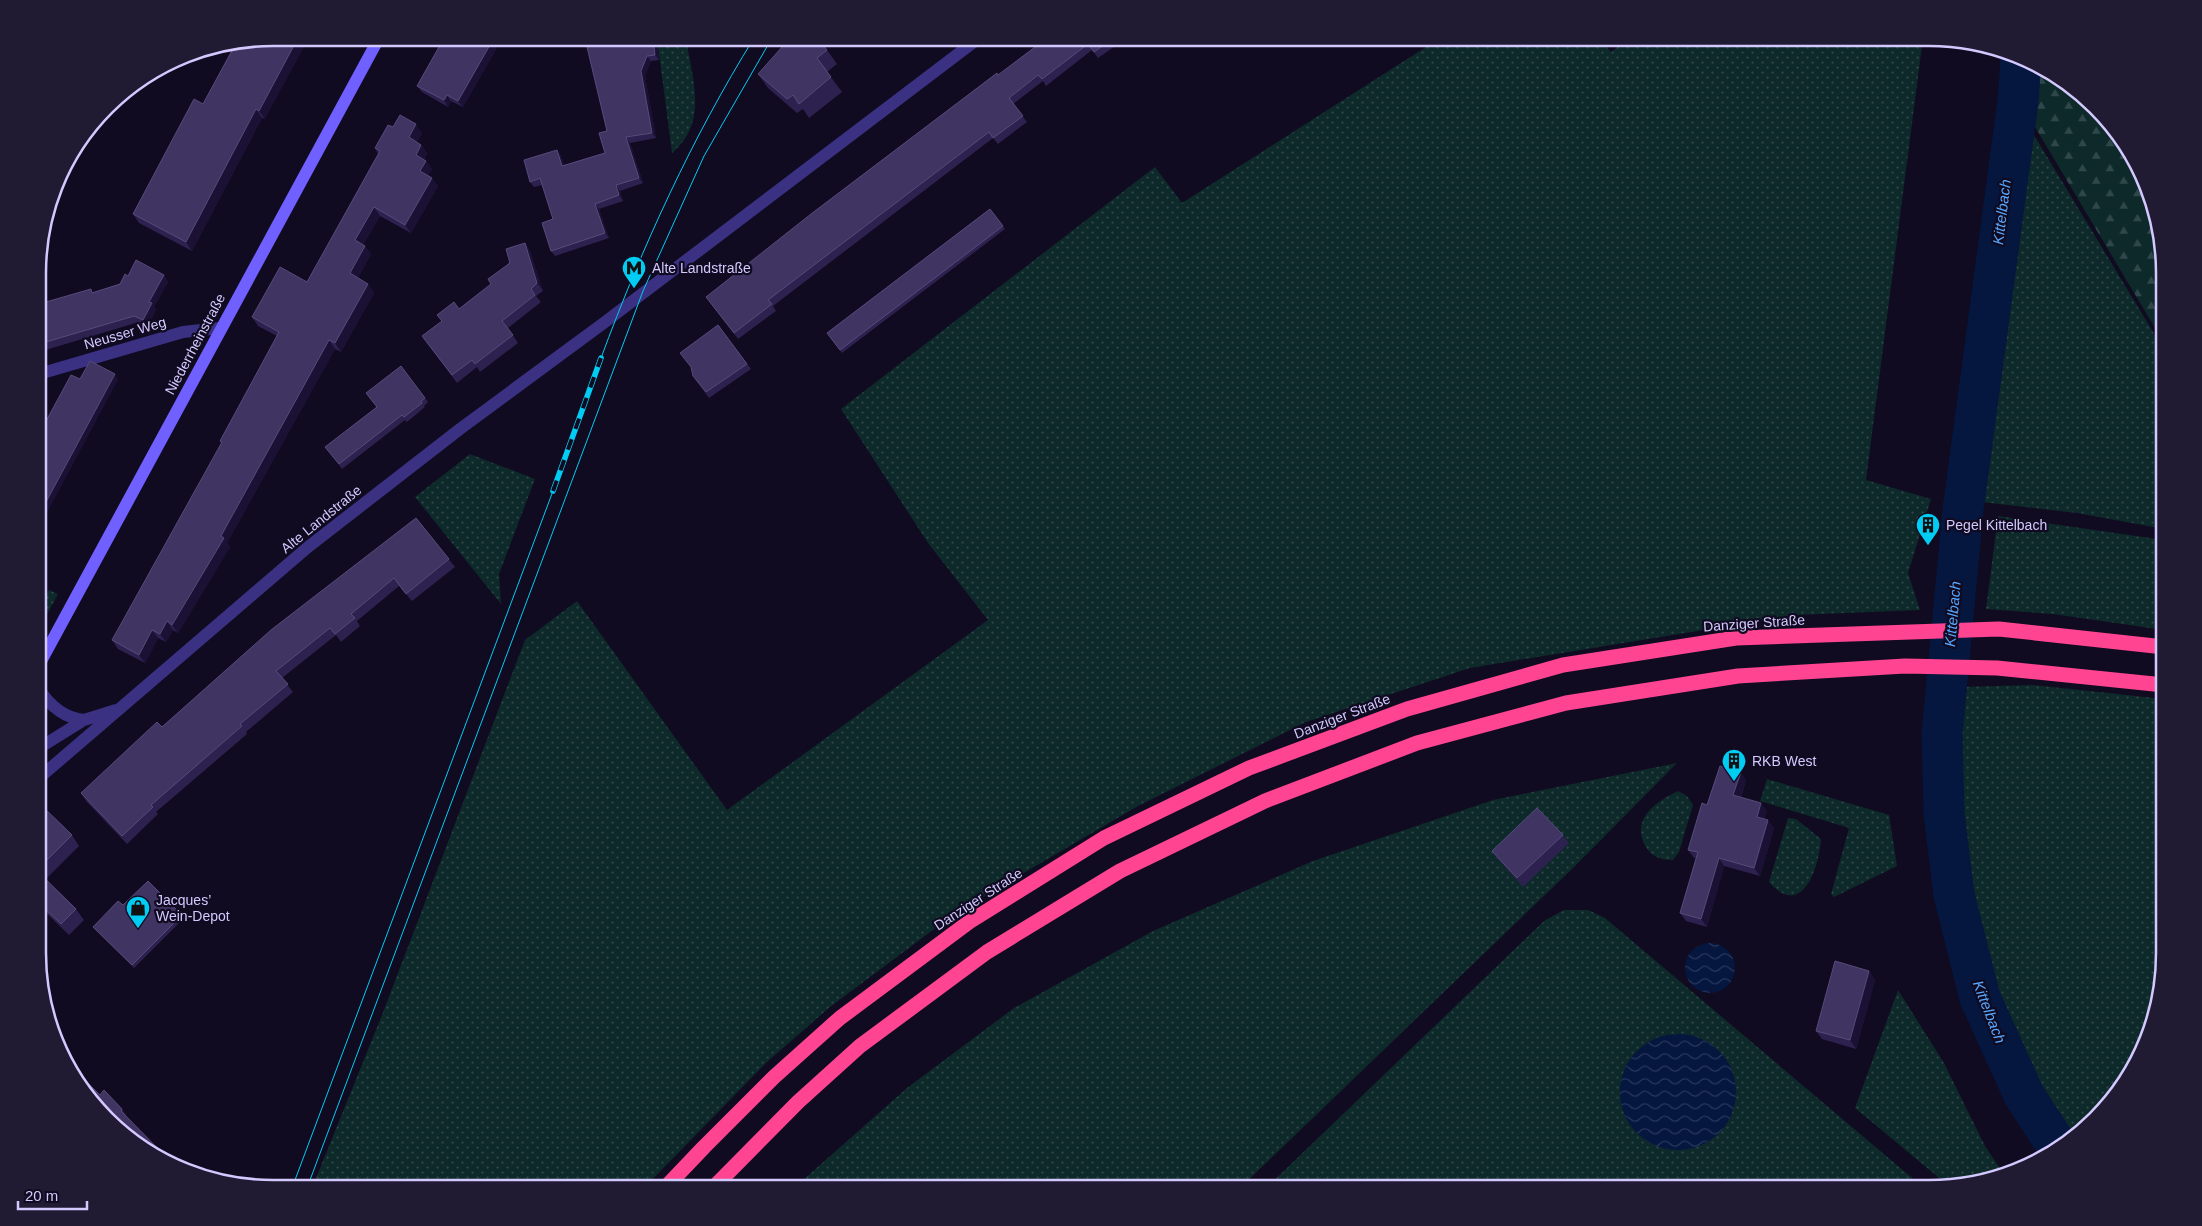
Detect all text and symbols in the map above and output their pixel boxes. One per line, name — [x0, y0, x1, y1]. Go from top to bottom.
water label: Kittelbach — [1989, 178, 2014, 246]
metro station icon: Alte Landstraße — [621, 255, 647, 289]
place label: Alte Landstraße — [652, 260, 751, 276]
street label: Niederrheinstraße — [162, 291, 228, 397]
street label: Neusser Weg — [82, 314, 168, 352]
street label: Alte Landstraße — [278, 482, 365, 556]
building icon: Pegel Kittelbach — [1915, 512, 1941, 546]
place label: Pegel Kittelbach — [1946, 517, 2047, 533]
water label: Kittelbach — [1941, 580, 1964, 648]
street label: Danziger Straße — [1703, 611, 1806, 635]
street label: Danziger Straße — [1292, 690, 1393, 742]
building icon: RKB West — [1721, 748, 1747, 782]
place label: RKB West — [1752, 753, 1816, 769]
street label: Danziger Straße — [931, 864, 1025, 933]
place label: Jacques’ Wein-Depot — [156, 892, 230, 924]
shop icon: Jacques’ Wein-Depot — [125, 895, 151, 929]
water label: Kittelbach — [1970, 978, 2009, 1046]
scale bar — [18, 1178, 86, 1210]
text: 20 m — [25, 1187, 58, 1204]

